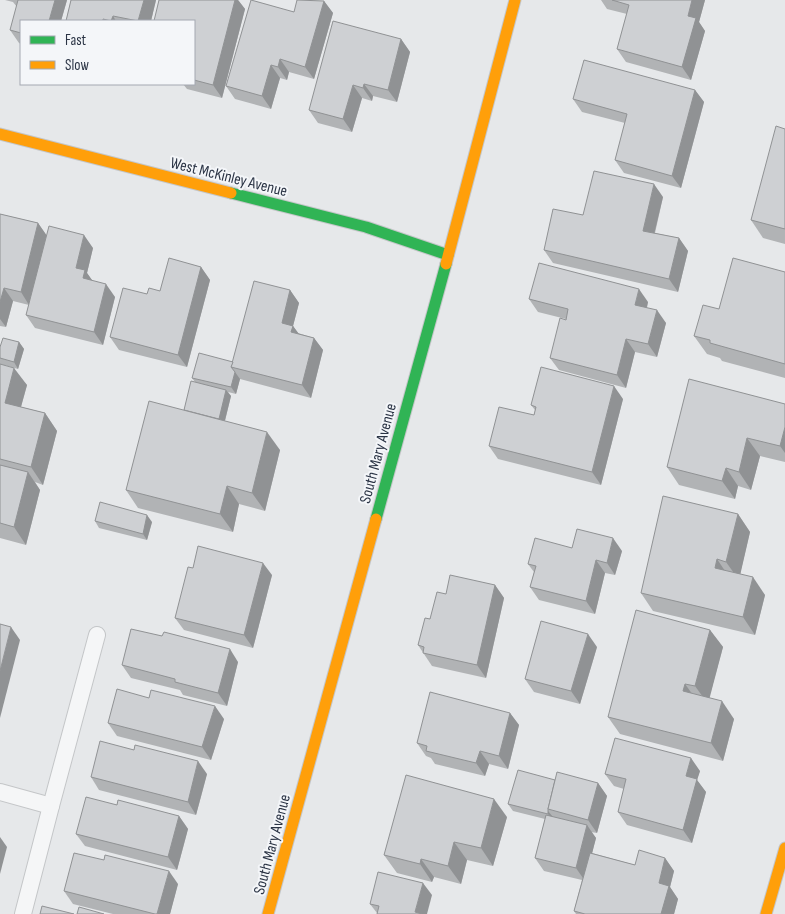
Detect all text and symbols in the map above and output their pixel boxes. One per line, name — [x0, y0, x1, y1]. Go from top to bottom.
legend — [20, 20, 195, 85]
text: Fast — [65, 31, 87, 50]
text: Slow — [65, 56, 89, 75]
street label: West McKinley Avenue — [168, 154, 289, 201]
street label: South Mary Avenue — [356, 401, 401, 505]
street label: South Mary Avenue — [250, 792, 295, 896]

